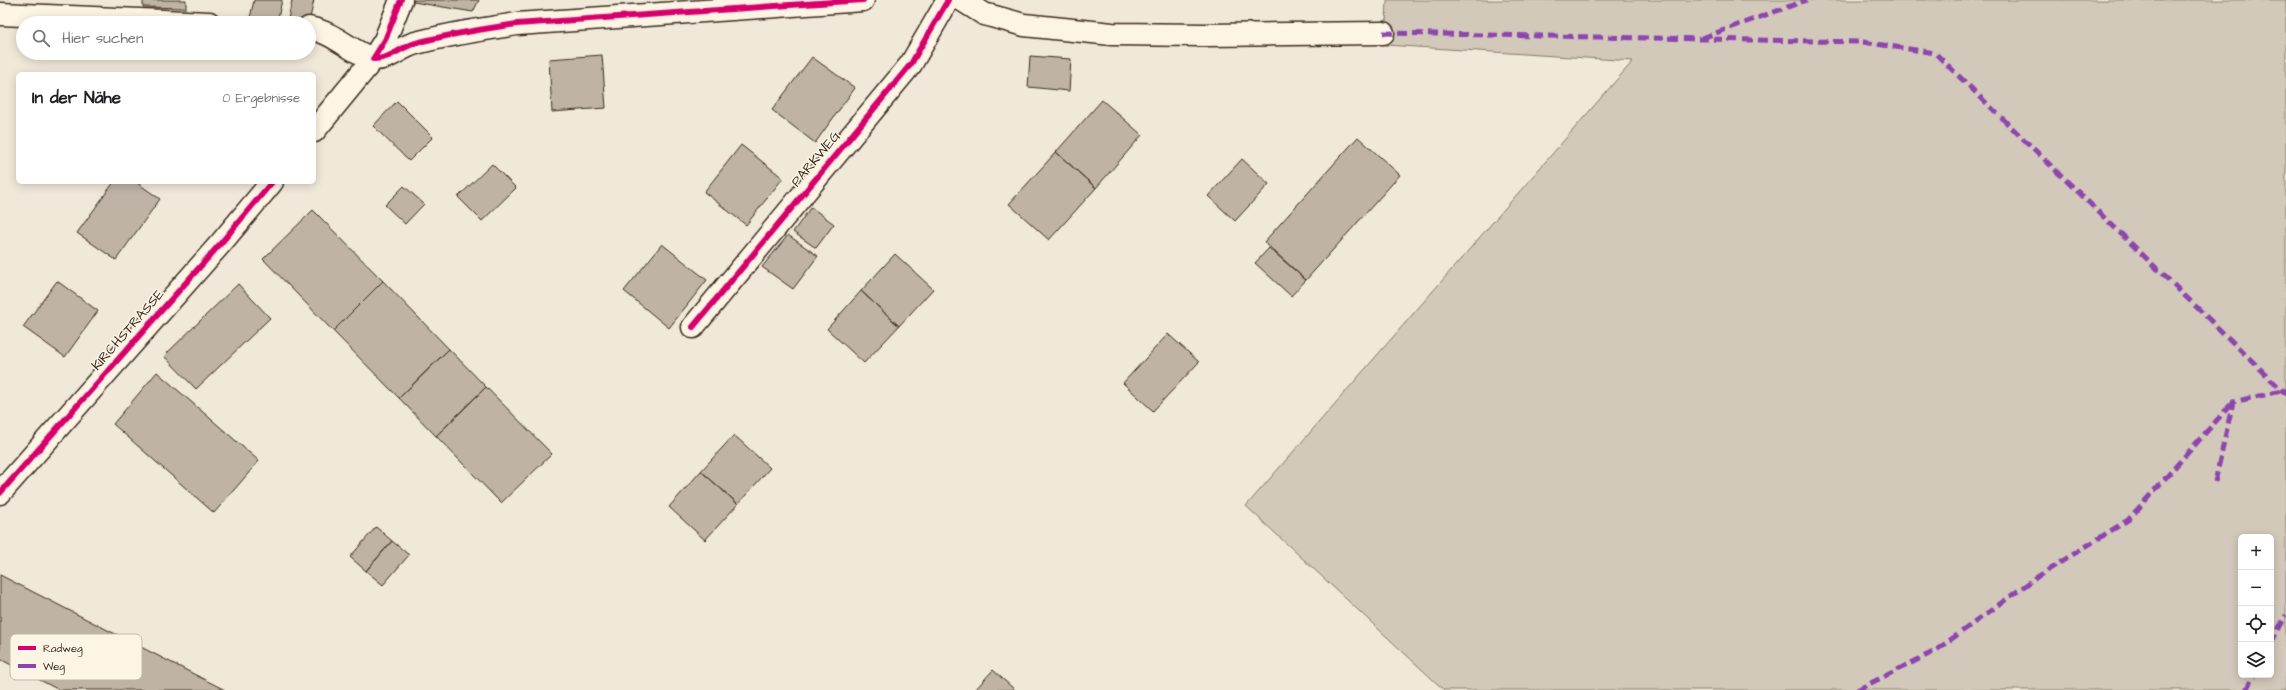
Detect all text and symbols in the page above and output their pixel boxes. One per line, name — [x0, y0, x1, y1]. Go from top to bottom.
search box — [16, 16, 316, 60]
icon: search — [30, 27, 52, 49]
text: Hier suchen — [62, 28, 143, 49]
text: In der Nähe — [32, 86, 121, 110]
text: 0 Ergebnisse — [222, 89, 300, 107]
street label: PARKWEG — [787, 126, 846, 191]
street label: KIRCHSTRASSE — [87, 284, 169, 375]
map controls — [2238, 534, 2274, 678]
button: + — [2238, 534, 2274, 570]
button: − — [2238, 570, 2274, 606]
button: locate — [2238, 606, 2274, 642]
legend — [10, 634, 142, 680]
text: Radweg — [43, 641, 83, 657]
button: layers — [2238, 642, 2274, 678]
text: Weg — [43, 659, 65, 675]

